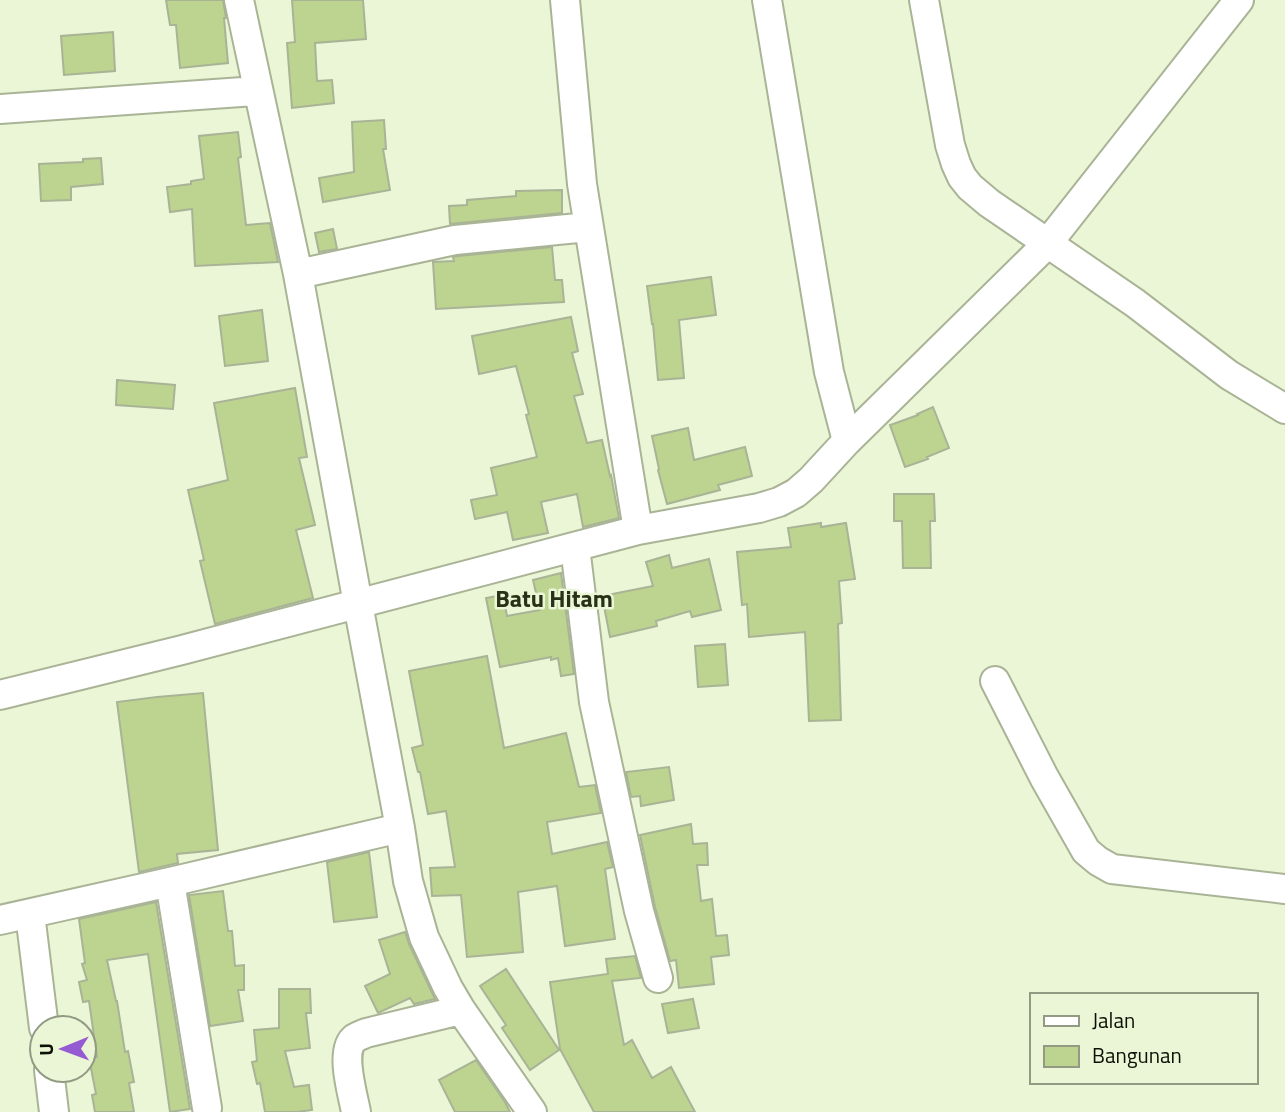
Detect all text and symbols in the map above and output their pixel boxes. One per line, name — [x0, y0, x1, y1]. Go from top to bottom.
district label: Batu Hitam — [495, 580, 613, 616]
legend — [1030, 993, 1257, 1084]
text: Jalan — [1092, 1004, 1135, 1036]
north arrow — [28, 1014, 98, 1084]
text: Bangunan — [1092, 1039, 1182, 1071]
text: U — [31, 1043, 60, 1056]

